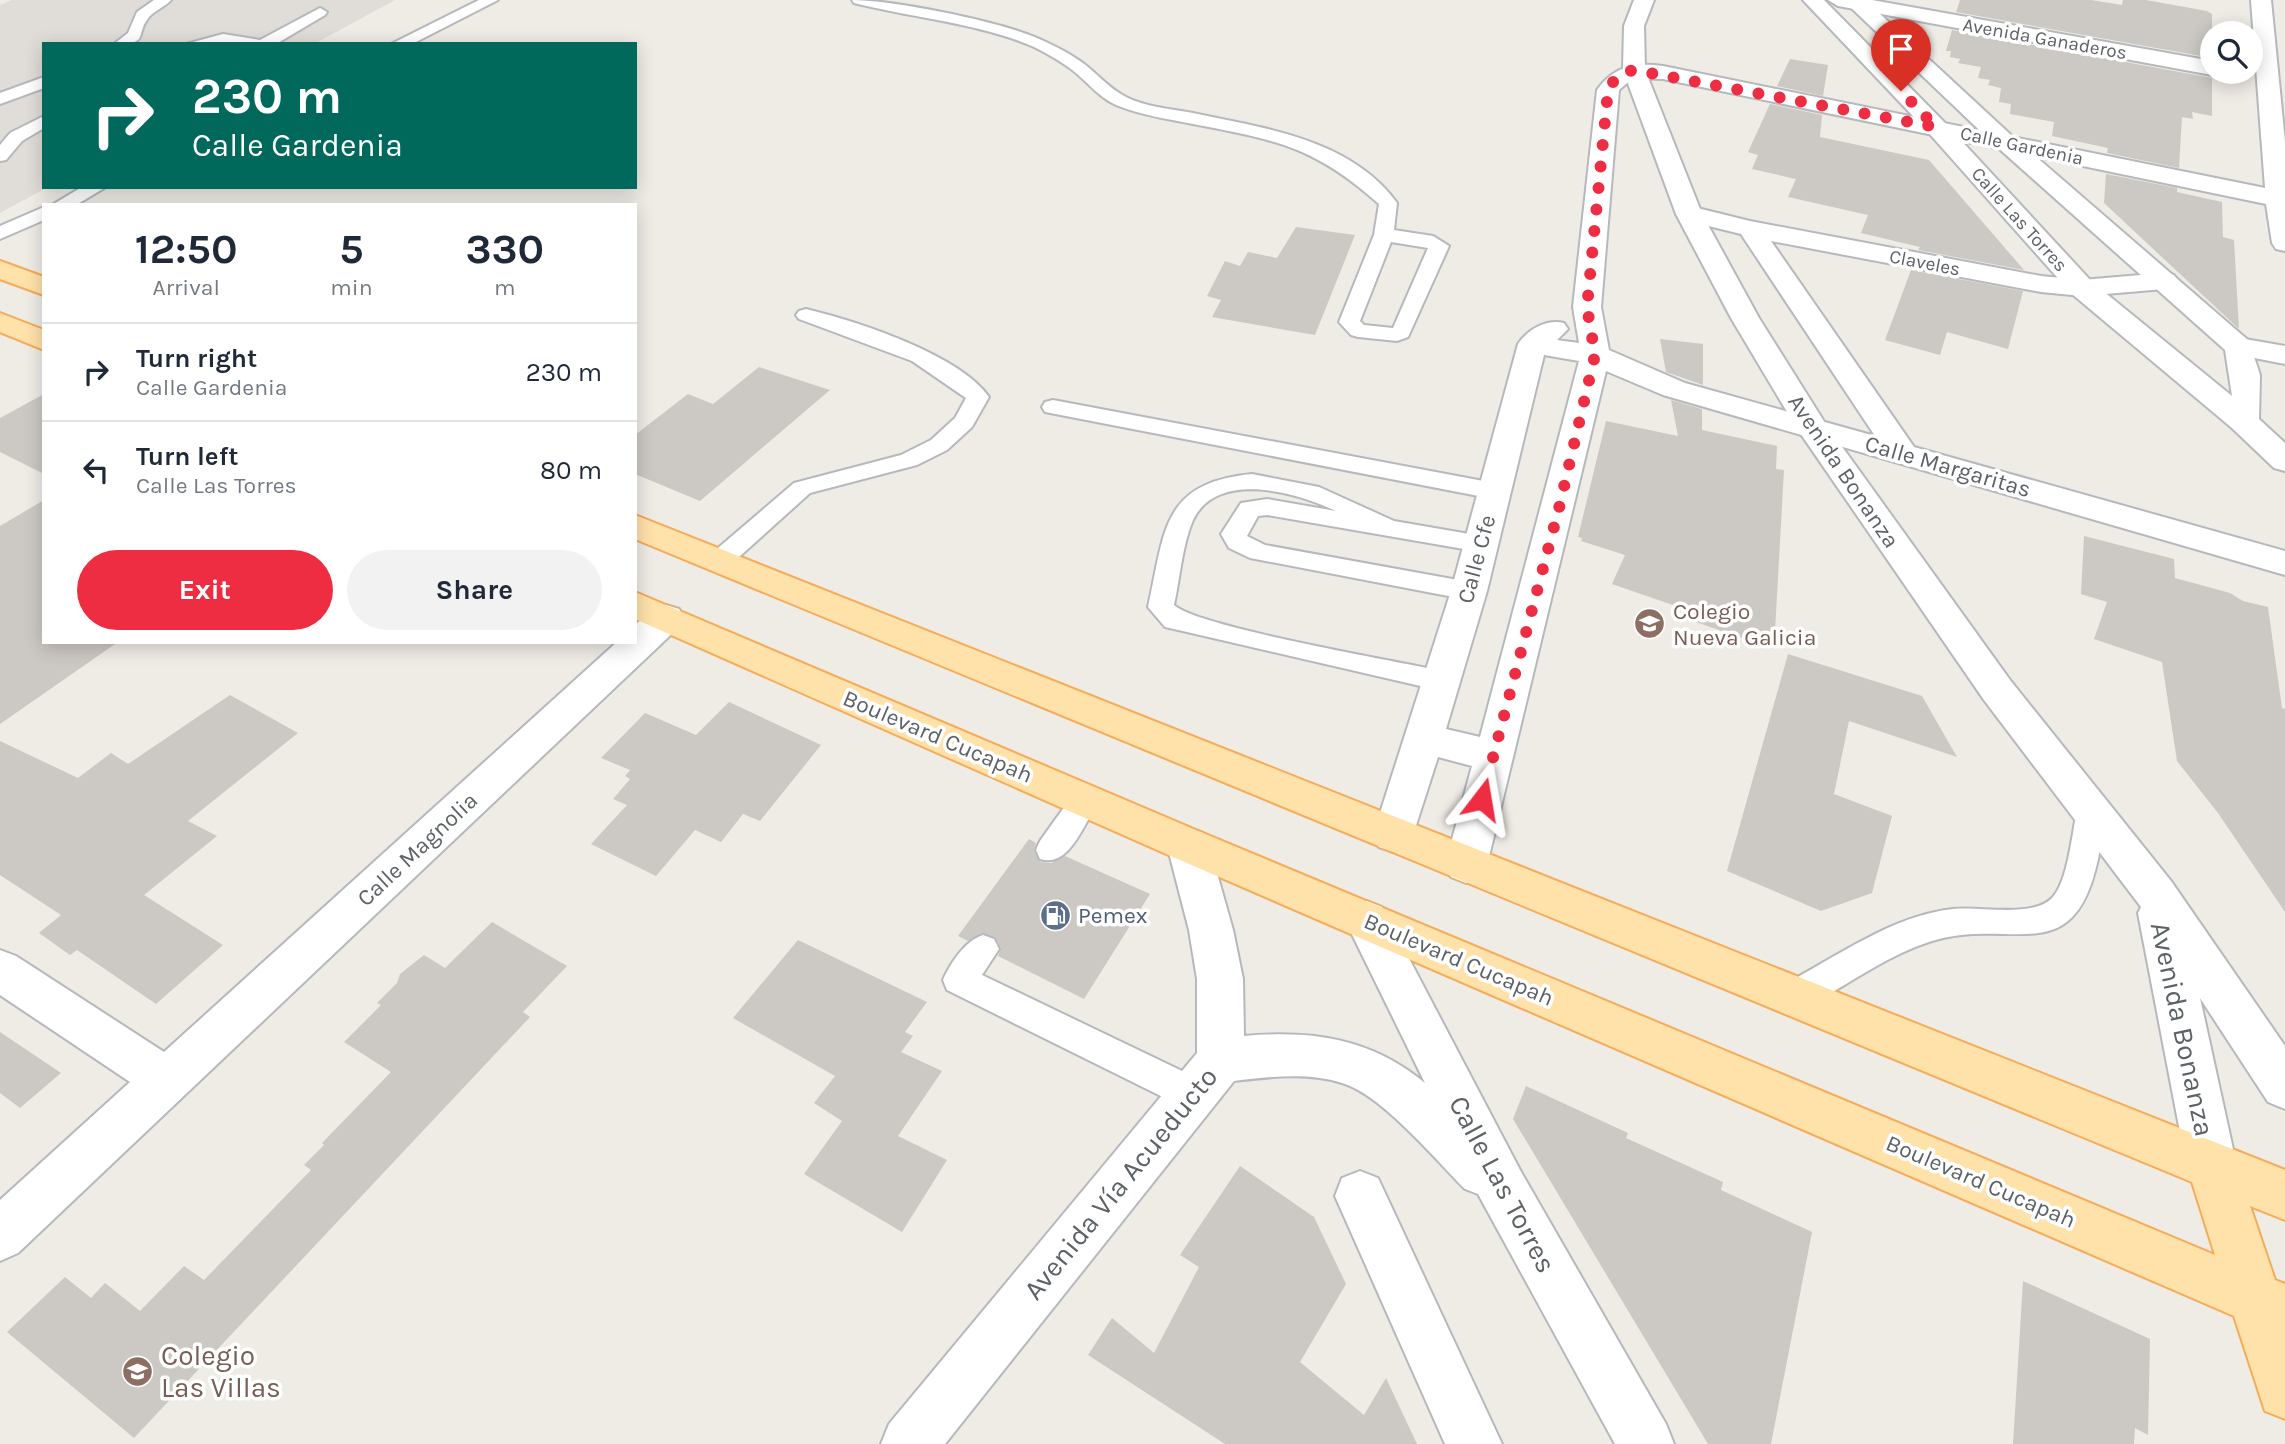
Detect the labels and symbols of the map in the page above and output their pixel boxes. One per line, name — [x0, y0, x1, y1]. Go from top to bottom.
street label: Avenida Ganaderos — [1961, 14, 2128, 64]
pin — [1871, 19, 1931, 91]
street label: Calle Gardenia — [1958, 122, 2085, 170]
street label: Calle Las Torres — [1967, 163, 2072, 276]
street label: Claveles — [1887, 245, 1962, 281]
street label: Avenida Bonanza — [1782, 389, 1905, 553]
street label: Calle Margaritas — [1862, 430, 2034, 503]
street label: Calle Cfe — [1452, 512, 1501, 606]
place label: Colegio Nueva Galicia — [1673, 598, 1816, 651]
school or university icon: Colegio Nueva Galicia — [1633, 607, 1667, 641]
street label: Boulevard Cucapah — [839, 684, 1037, 789]
position arrow — [1445, 762, 1519, 836]
street label: Calle Magnolia — [352, 787, 483, 912]
fuel station icon: Pemex — [1038, 898, 1072, 932]
place label: Pemex — [1078, 902, 1148, 929]
street label: Boulevard Cucapah — [1360, 907, 1558, 1012]
street label: Avenida Bonanza — [2144, 919, 2221, 1139]
street label: Avenida Vía Acueducto — [1016, 1060, 1224, 1306]
street label: Calle Las Torres — [1442, 1090, 1563, 1278]
street label: Boulevard Cucapah — [1882, 1129, 2080, 1234]
place label: Colegio Las Villas — [161, 1339, 281, 1404]
school or university icon: Colegio Las Villas — [121, 1354, 155, 1388]

